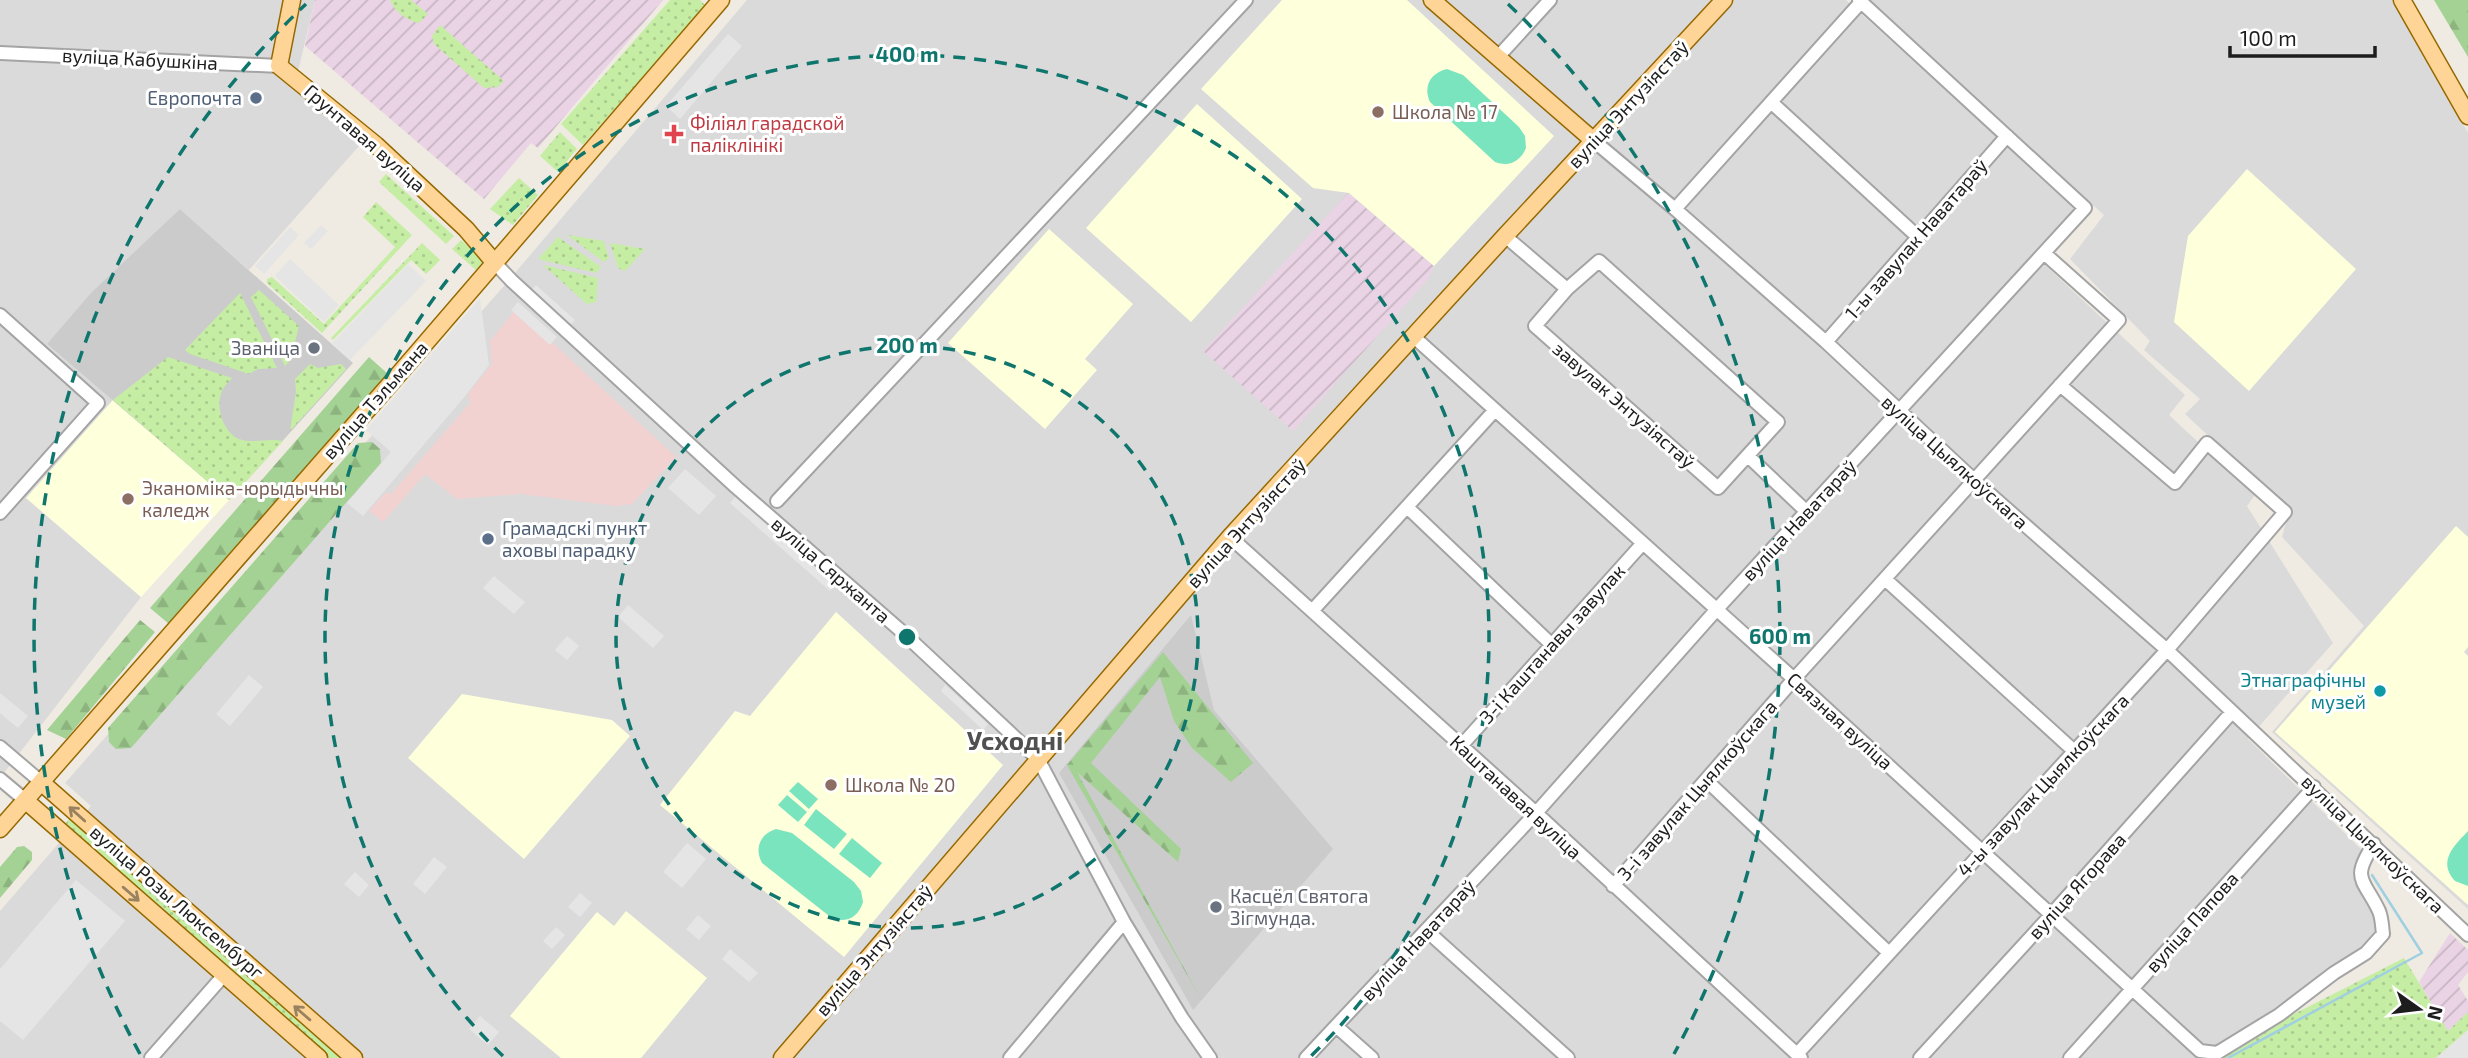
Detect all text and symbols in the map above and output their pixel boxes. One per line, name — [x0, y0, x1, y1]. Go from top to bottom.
scale bar — [2230, 14, 2375, 58]
text: 100 m — [2240, 25, 2297, 50]
street label: вуліца Энтузіястаў — [1562, 35, 1694, 173]
text: 400 m — [876, 41, 938, 66]
street label: вуліца Кабушкіна — [62, 43, 218, 75]
street label: Грунтавая вуліца — [300, 79, 430, 197]
place label: Европочта — [147, 86, 242, 109]
marker: Европочта — [248, 90, 264, 106]
place label: Школа № 17 — [1392, 100, 1498, 123]
marker: Школа № 17 — [1370, 104, 1386, 120]
place label: Філіял гарадской паліклінікі — [690, 111, 844, 156]
marker: Філіял гарадской паліклінікі — [664, 124, 684, 144]
street label: 1-ы завулак Наватараў — [1840, 154, 1992, 324]
text: 200 m — [876, 332, 938, 357]
place label: Званіца — [231, 336, 300, 359]
street label: вуліца Тэльмана — [317, 336, 433, 464]
street label: завулак Энтузіястаў — [1548, 337, 1700, 473]
marker: Званіца — [306, 340, 322, 356]
street label: вуліца Цыялкоўскага — [1877, 390, 2033, 534]
street label: вуліца Энтузіястаў — [1181, 453, 1311, 593]
street label: вуліца Наватараў — [1737, 454, 1861, 586]
place label: Эканоміка-юрыдычны каледж — [142, 476, 343, 521]
marker: Эканоміка-юрыдычны каледж — [120, 491, 136, 507]
street label: вуліца Сяржанта — [767, 512, 895, 628]
place label: Грамадскі пункт аховы парадку — [502, 516, 647, 562]
marker: Грамадскі пункт аховы парадку — [480, 531, 496, 547]
street label: 3-і Каштанавы завулак — [1474, 559, 1630, 729]
text: 600 m — [1749, 623, 1811, 648]
centre of rings — [895, 625, 919, 649]
street label: Связная вуліца — [1782, 667, 1898, 775]
place label: Этнаграфічны музей — [2241, 668, 2366, 714]
marker: Этнаграфічны музей — [2372, 683, 2388, 699]
street label: 4-ы завулак Цыялкоўскага — [1952, 689, 2134, 881]
street label: 3-і завулак Цыялкоўскага — [1612, 695, 1782, 885]
district label: Усходні — [967, 724, 1063, 755]
street label: Каштанавая вуліца — [1445, 730, 1587, 864]
street label: вуліца Цыялкоўскага — [2297, 770, 2449, 918]
place label: Школа № 20 — [845, 773, 956, 796]
marker: Школа № 20 — [823, 777, 839, 793]
one-way arrow — [69, 805, 86, 822]
street label: вуліца Розы Люксембург — [85, 820, 269, 984]
street label: вуліца Ягорава — [2023, 828, 2131, 944]
street label: вуліца Папова — [2140, 867, 2244, 977]
street label: вуліца Наватараў — [1356, 874, 1480, 1006]
street label: вуліца Энтузіястаў — [810, 879, 938, 1021]
place label: Касцёл Святога Зігмунда. — [1230, 884, 1369, 930]
one-way arrow — [122, 885, 139, 902]
marker: Касцёл Святога Зігмунда. — [1208, 899, 1224, 915]
north arrow — [2384, 974, 2454, 1044]
text: N — [2423, 1004, 2449, 1023]
one-way arrow — [294, 1005, 312, 1021]

